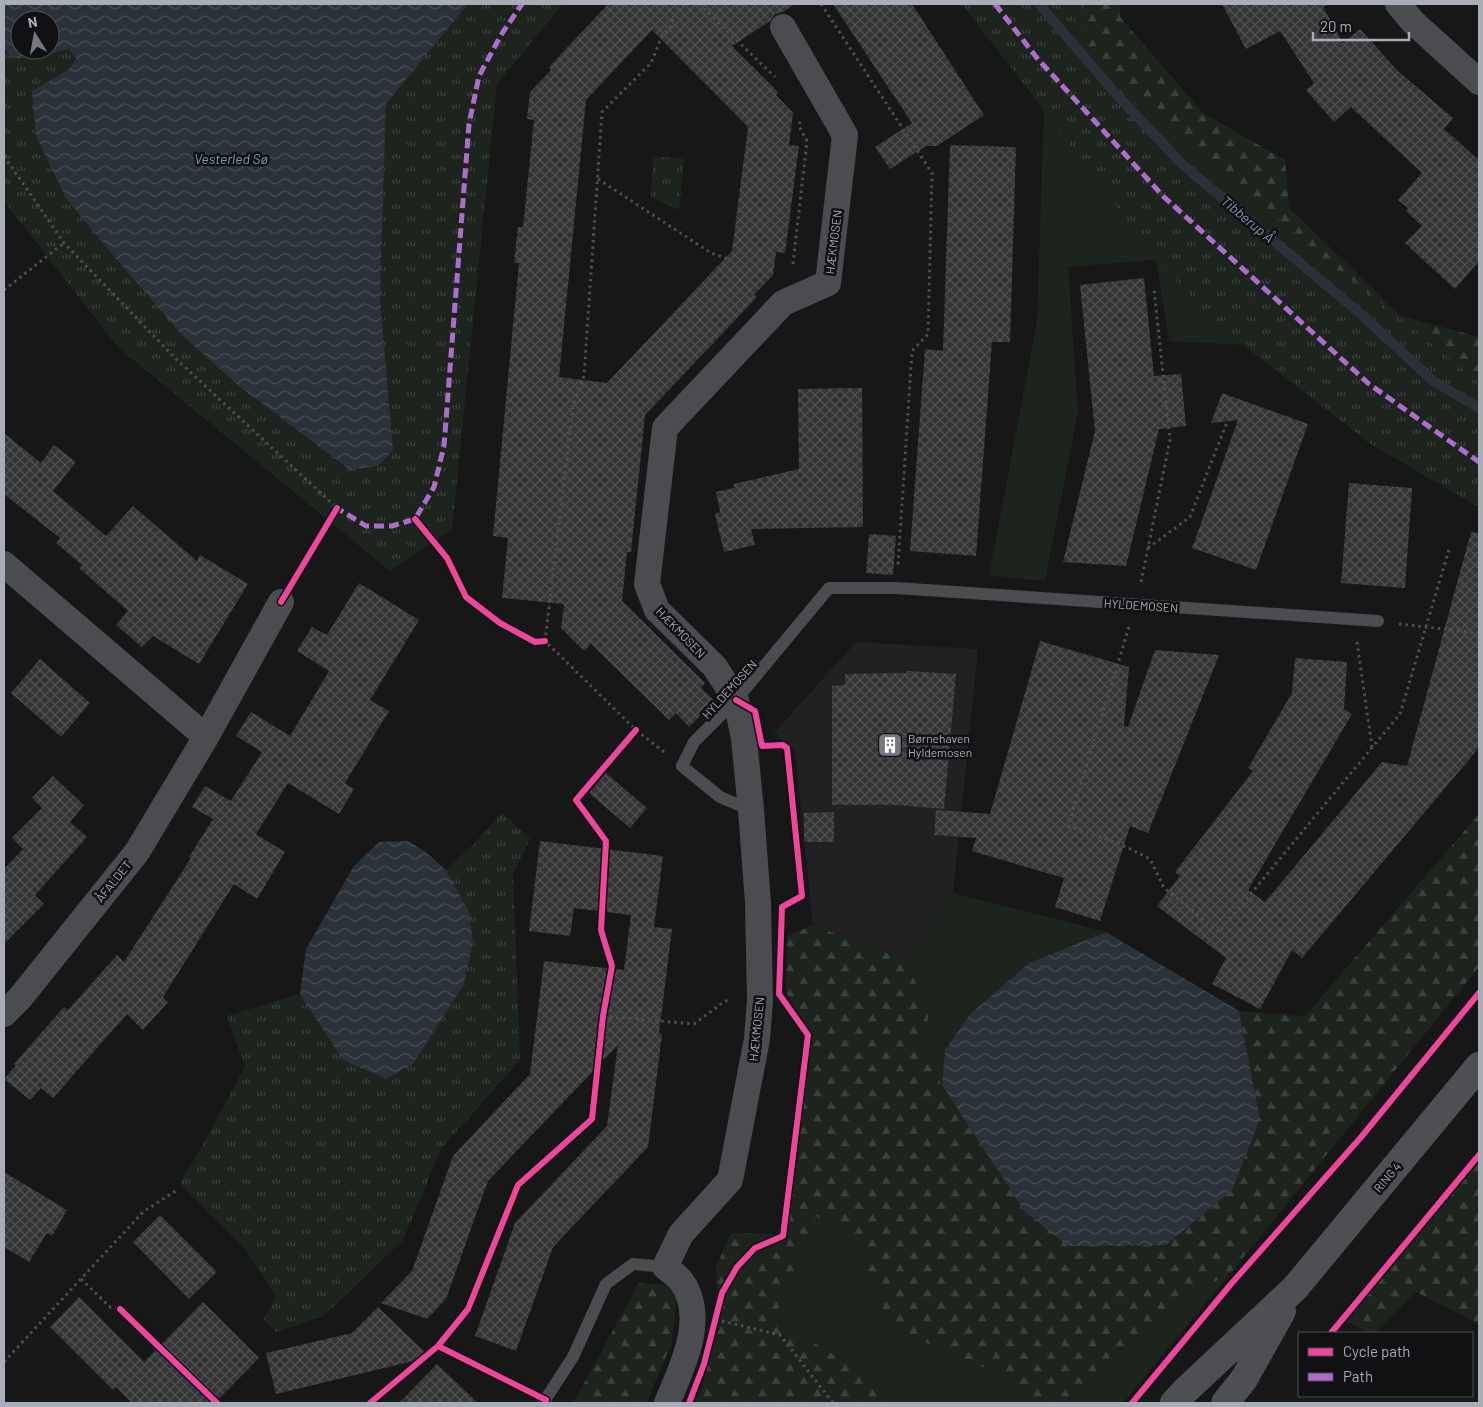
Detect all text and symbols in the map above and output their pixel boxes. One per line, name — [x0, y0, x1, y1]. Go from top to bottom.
north arrow — [10, 10, 60, 60]
scale bar — [1313, 10, 1409, 42]
text: N — [26, 13, 39, 31]
text: 20 m — [1320, 17, 1352, 35]
water label: Vesterled Sø — [194, 150, 268, 167]
water label: Tibberup Å — [1218, 192, 1278, 246]
street label: HÆKMOSEN — [822, 209, 844, 275]
street label: HYLDEMOSEN — [1103, 595, 1179, 615]
street label: HÆKMOSEN — [653, 604, 709, 660]
street label: HYLDEMOSEN — [699, 657, 759, 721]
place label: Børnehaven Hyldemosen — [908, 731, 972, 759]
building icon: Børnehaven Hyldemosen — [877, 732, 903, 758]
street label: ÅFALDET — [92, 857, 134, 904]
street label: HÆKMOSEN — [746, 996, 766, 1062]
street label: RING 4 — [1370, 1159, 1404, 1195]
legend — [1298, 1332, 1473, 1397]
text: Cycle path — [1343, 1342, 1410, 1360]
text: Path — [1343, 1367, 1373, 1385]

